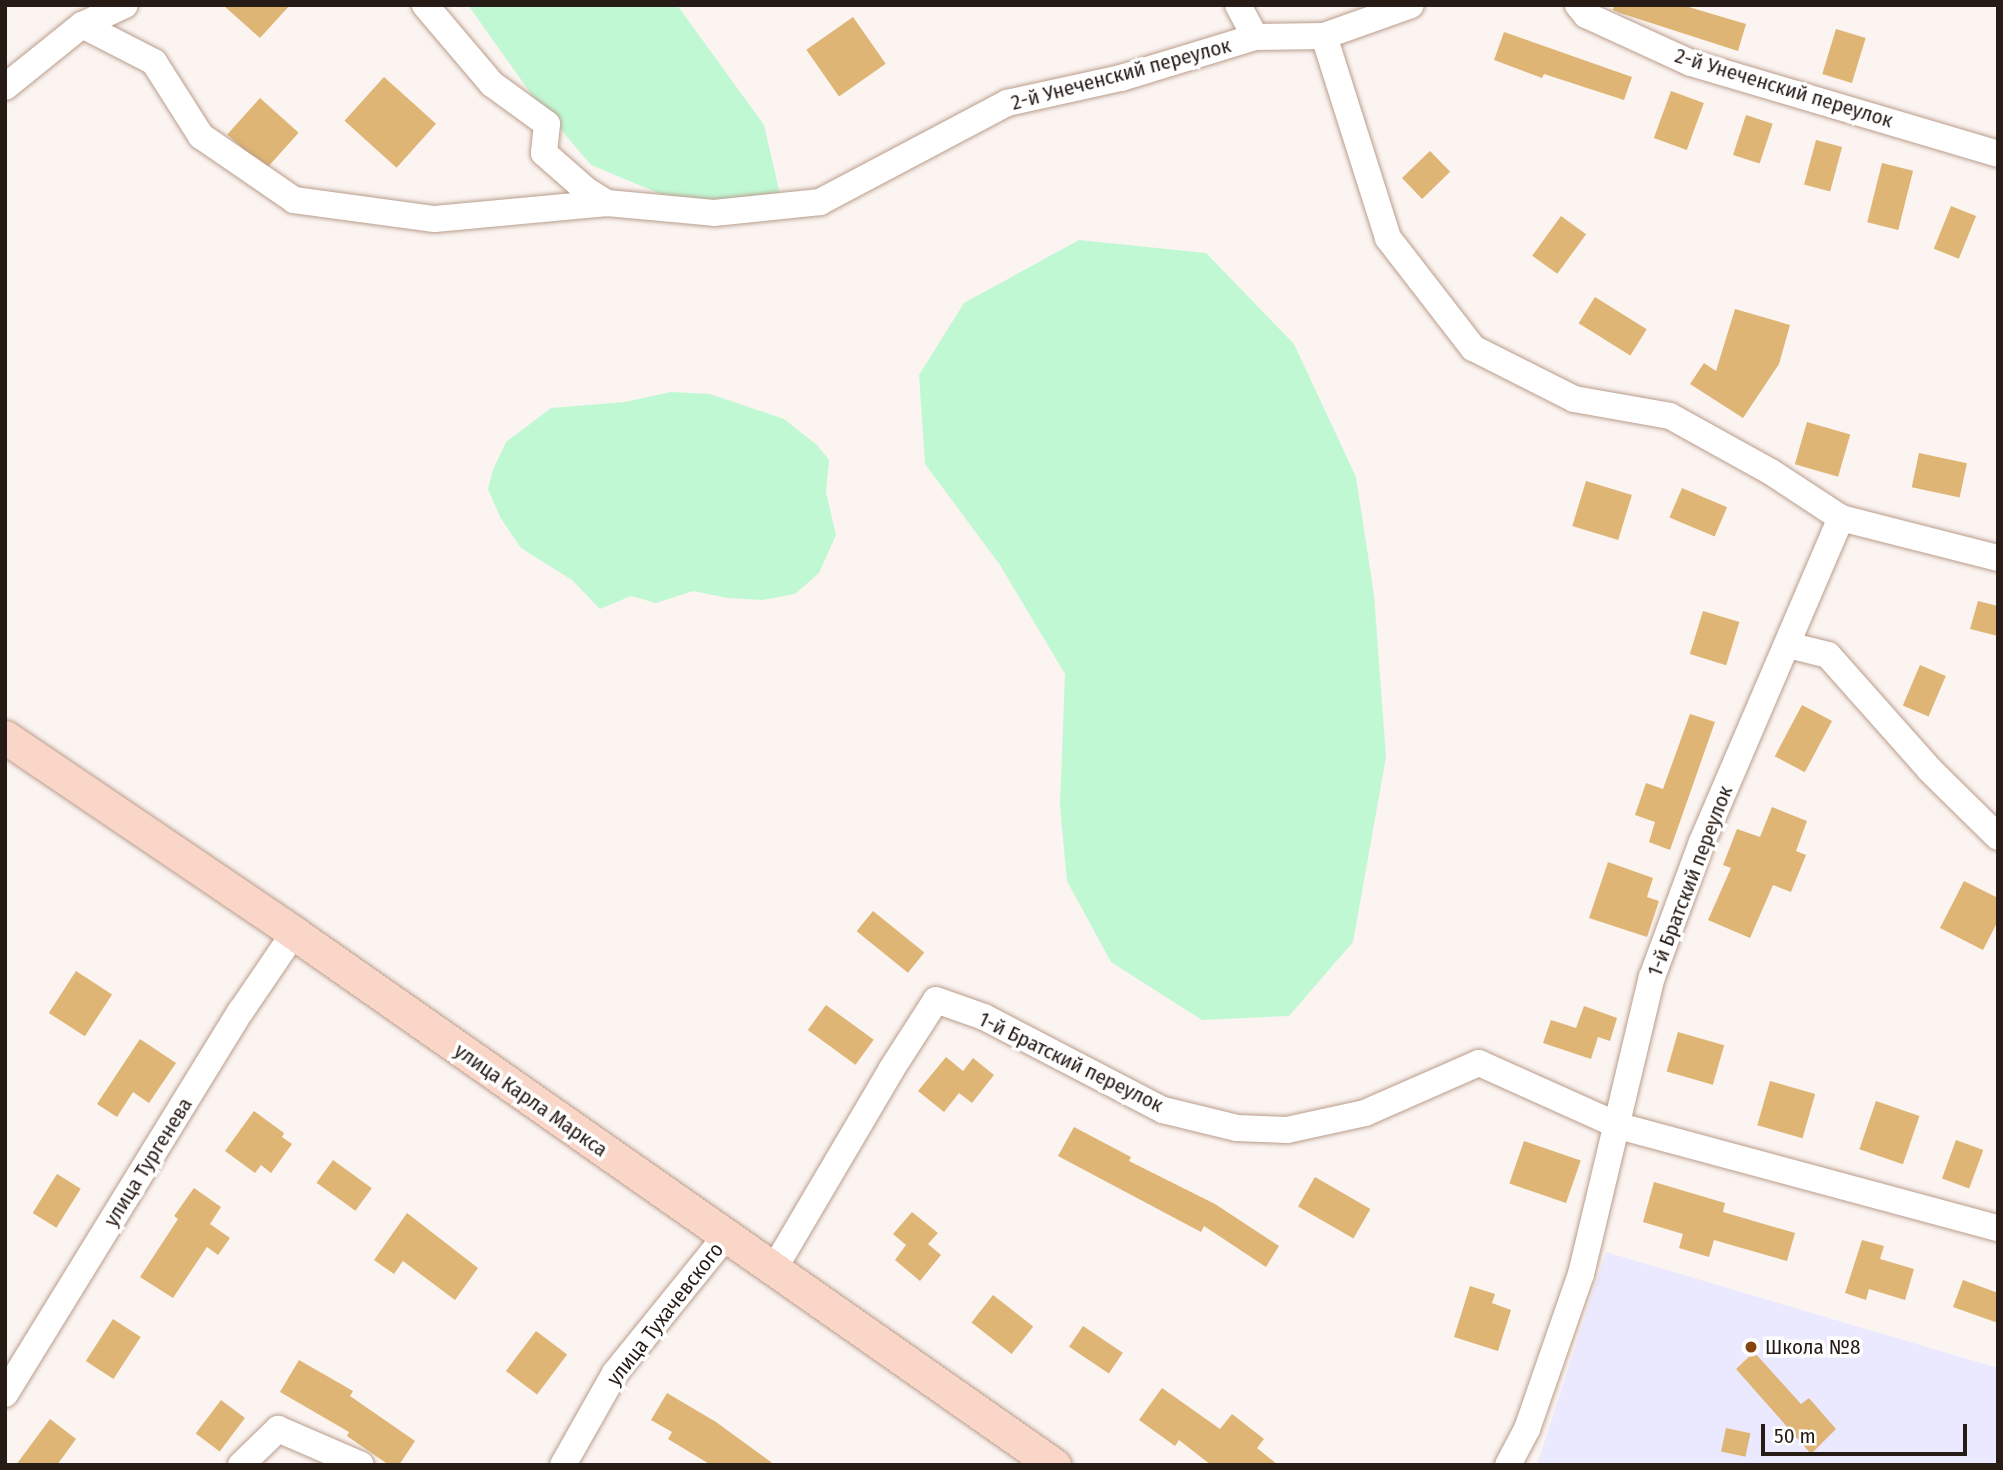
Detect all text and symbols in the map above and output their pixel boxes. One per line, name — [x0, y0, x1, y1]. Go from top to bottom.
street label: 2-й Унеченский переулок — [1008, 33, 1234, 115]
street label: 2-й Унеченский переулок — [1672, 43, 1896, 133]
street label: 1-й Братский переулок — [1642, 782, 1738, 980]
street label: 1-й Братский переулок — [975, 1006, 1167, 1118]
street label: улица Карла Маркса — [450, 1038, 612, 1162]
street label: улица Тургенева — [98, 1093, 198, 1231]
street label: улица Тухачевского — [601, 1237, 729, 1391]
place label: Школа №8 — [1765, 1334, 1860, 1360]
marker: Школа №8 — [1743, 1339, 1759, 1355]
scale bar — [1765, 1410, 1972, 1454]
text: 50 m — [1774, 1423, 1816, 1449]

